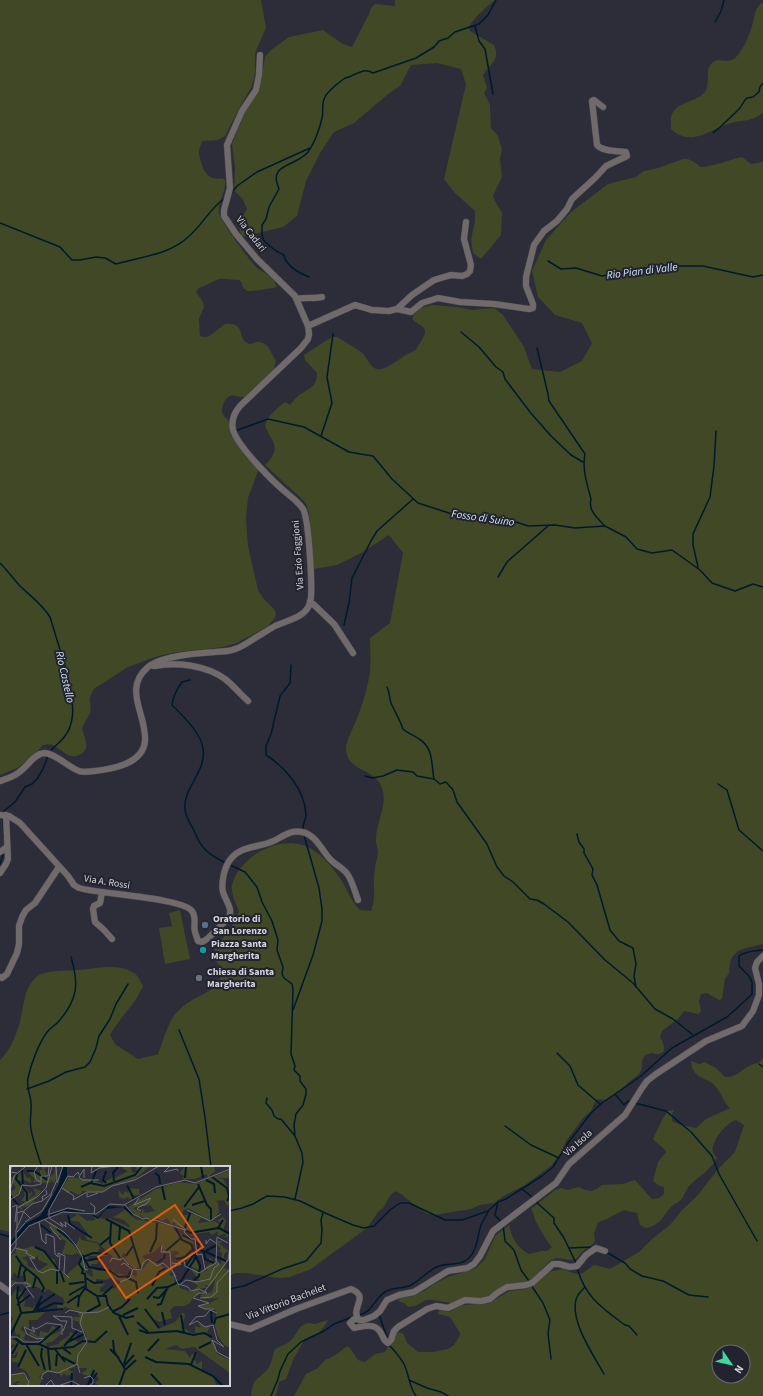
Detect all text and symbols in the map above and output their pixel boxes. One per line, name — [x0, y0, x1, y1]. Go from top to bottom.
street label: Via Cadari — [233, 213, 269, 255]
water label: Rio Pian di Valle — [606, 259, 678, 283]
water label: Fosso di Suino — [451, 506, 516, 530]
street label: Via Ezio Faggioni — [289, 520, 307, 590]
water label: Rio Castello — [52, 650, 78, 705]
street label: Via A. Rossi — [83, 871, 131, 893]
place label: Oratorio di San Lorenzo — [213, 912, 267, 938]
marker: Oratorio di San Lorenzo — [200, 920, 210, 930]
place label: Piazza Santa Margherita — [211, 937, 267, 963]
marker: Piazza Santa Margherita — [198, 945, 208, 955]
place label: Chiesa di Santa Margherita — [207, 965, 274, 991]
marker: Chiesa di Santa Margherita — [194, 973, 204, 983]
street label: Via Isola — [561, 1126, 595, 1160]
inset map — [10, 1166, 230, 1386]
street label: Via Vittorio Bachelet — [244, 1280, 328, 1324]
north arrow — [711, 1344, 751, 1384]
text: N — [731, 1362, 747, 1377]

